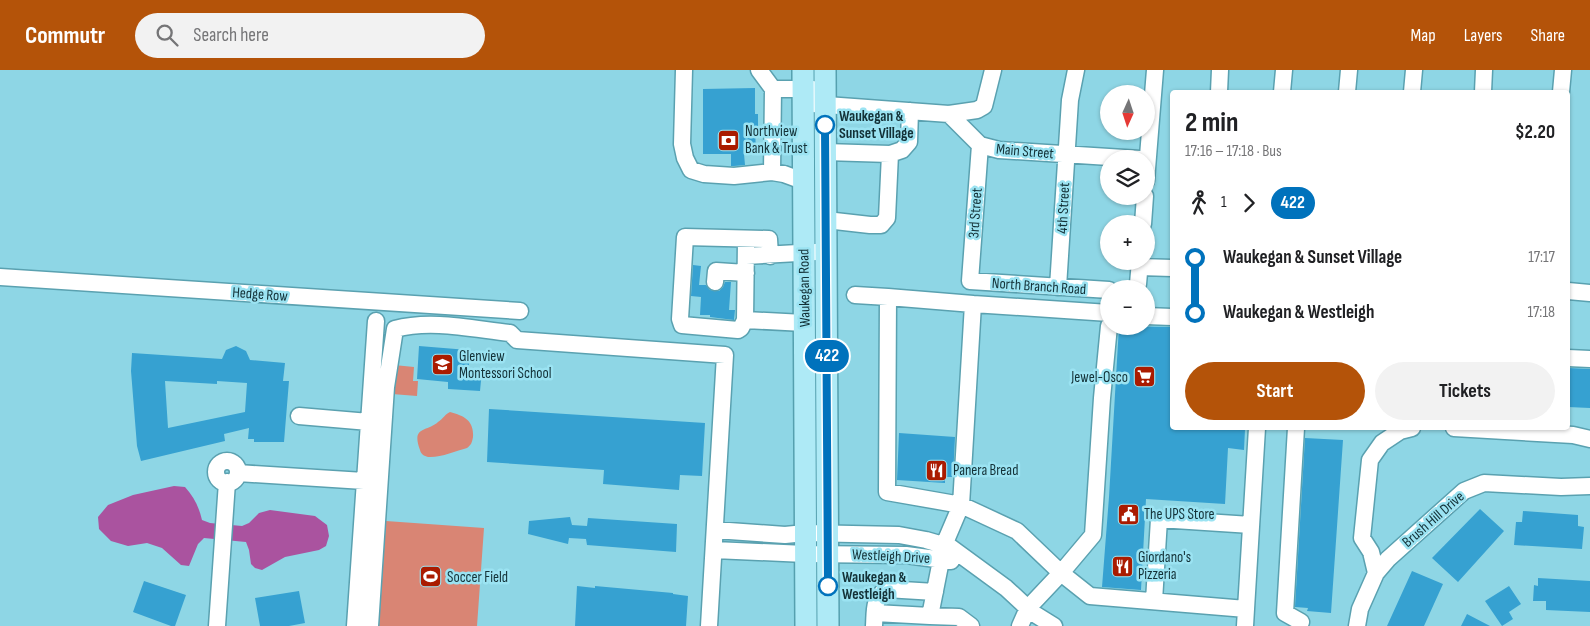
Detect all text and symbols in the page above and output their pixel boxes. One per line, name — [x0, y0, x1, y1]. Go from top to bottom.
search box — [135, 13, 485, 58]
text: Commutr — [25, 21, 105, 50]
icon: search — [153, 21, 181, 49]
text: Search here — [193, 24, 269, 47]
text: Map — [1411, 25, 1436, 46]
text: Layers — [1464, 25, 1503, 46]
text: Share — [1531, 25, 1565, 46]
north arrow — [1100, 85, 1155, 140]
map controls — [1100, 85, 1155, 335]
text: 2 min — [1185, 106, 1238, 139]
place label: Waukegan & Sunset Village — [839, 107, 914, 143]
marker: Waukegan & Sunset Village — [815, 115, 835, 135]
text: $2.20 — [1515, 121, 1555, 144]
place label: Northview Bank & Trust — [745, 122, 808, 158]
bank icon: Northview Bank & Trust — [717, 128, 741, 152]
street label: Main Street — [995, 140, 1055, 164]
text: 17:16 – 17:18 · Bus — [1185, 142, 1282, 161]
button: layers — [1100, 150, 1155, 205]
street label: 4th Street — [1053, 181, 1074, 234]
street label: 3rd Street — [964, 187, 987, 239]
icon: walk — [1185, 189, 1213, 217]
icon: forward — [1235, 189, 1263, 217]
text: 422 — [1281, 192, 1305, 213]
text: 1 — [1221, 193, 1227, 212]
button: + — [1100, 215, 1155, 270]
text: Waukegan & Sunset Village — [1223, 246, 1402, 269]
text: 17:17 — [1528, 248, 1555, 267]
street label: Waukegan Road — [794, 249, 815, 327]
street label: North Branch Road — [991, 274, 1087, 299]
button: − — [1100, 280, 1155, 335]
street label: Hedge Row — [232, 283, 289, 306]
text: Waukegan & Westleigh — [1223, 301, 1374, 324]
text: 17:18 — [1528, 303, 1555, 322]
line badge: 422 — [798, 340, 856, 372]
text: 422 — [815, 345, 839, 366]
place label: Glenview Montessori School — [459, 347, 552, 383]
school or university icon: Glenview Montessori School — [431, 353, 455, 377]
button: Start — [1185, 362, 1365, 420]
button: Tickets — [1375, 362, 1555, 420]
supermarket icon: Jewel-Osco — [1132, 365, 1156, 389]
place label: Jewel-Osco — [1070, 368, 1128, 387]
restaurant icon: Panera Bread — [925, 458, 949, 482]
place label: Panera Bread — [953, 461, 1018, 480]
street label: Brush Hill Drive — [1398, 487, 1468, 551]
public building icon: The UPS Store — [1116, 502, 1140, 526]
place label: The UPS Store — [1144, 505, 1215, 524]
street label: Westleigh Drive — [851, 545, 930, 568]
place label: Giordano's Pizzeria — [1138, 548, 1191, 584]
restaurant icon: Giordano's Pizzeria — [1110, 554, 1134, 578]
sports icon: Soccer Field — [419, 565, 443, 589]
place label: Soccer Field — [447, 568, 508, 587]
place label: Waukegan & Westleigh — [842, 568, 906, 604]
marker: Waukegan & Westleigh — [818, 576, 838, 596]

